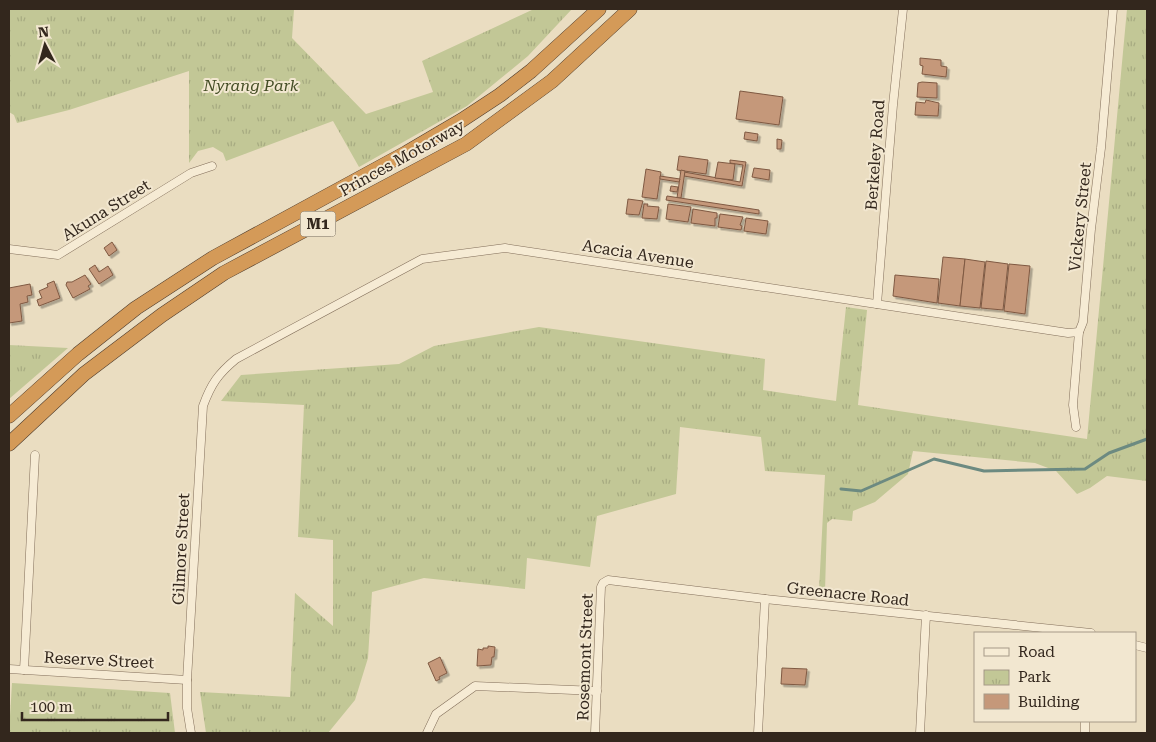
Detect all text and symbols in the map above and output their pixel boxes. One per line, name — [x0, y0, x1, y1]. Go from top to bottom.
north arrow — [20, 20, 70, 70]
text: N — [37, 24, 50, 41]
park label: Nyrang Park — [202, 76, 299, 95]
street label: Berkeley Road — [862, 99, 888, 211]
street label: Princes Motorway — [336, 116, 468, 200]
street label: Vickery Street — [1065, 161, 1095, 273]
street label: Akuna Street — [58, 175, 154, 245]
road number: M1 — [300, 212, 336, 236]
street label: Acacia Avenue — [581, 236, 695, 272]
street label: Gilmore Street — [169, 493, 193, 605]
street label: Greenacre Road — [786, 578, 910, 610]
street label: Rosemont Street — [573, 593, 597, 721]
legend — [974, 632, 1136, 722]
text: Road — [1018, 643, 1055, 661]
street label: Reserve Street — [43, 648, 155, 672]
text: Park — [1018, 668, 1052, 686]
scale bar — [22, 690, 169, 722]
text: Building — [1018, 693, 1080, 711]
text: 100 m — [30, 698, 73, 716]

